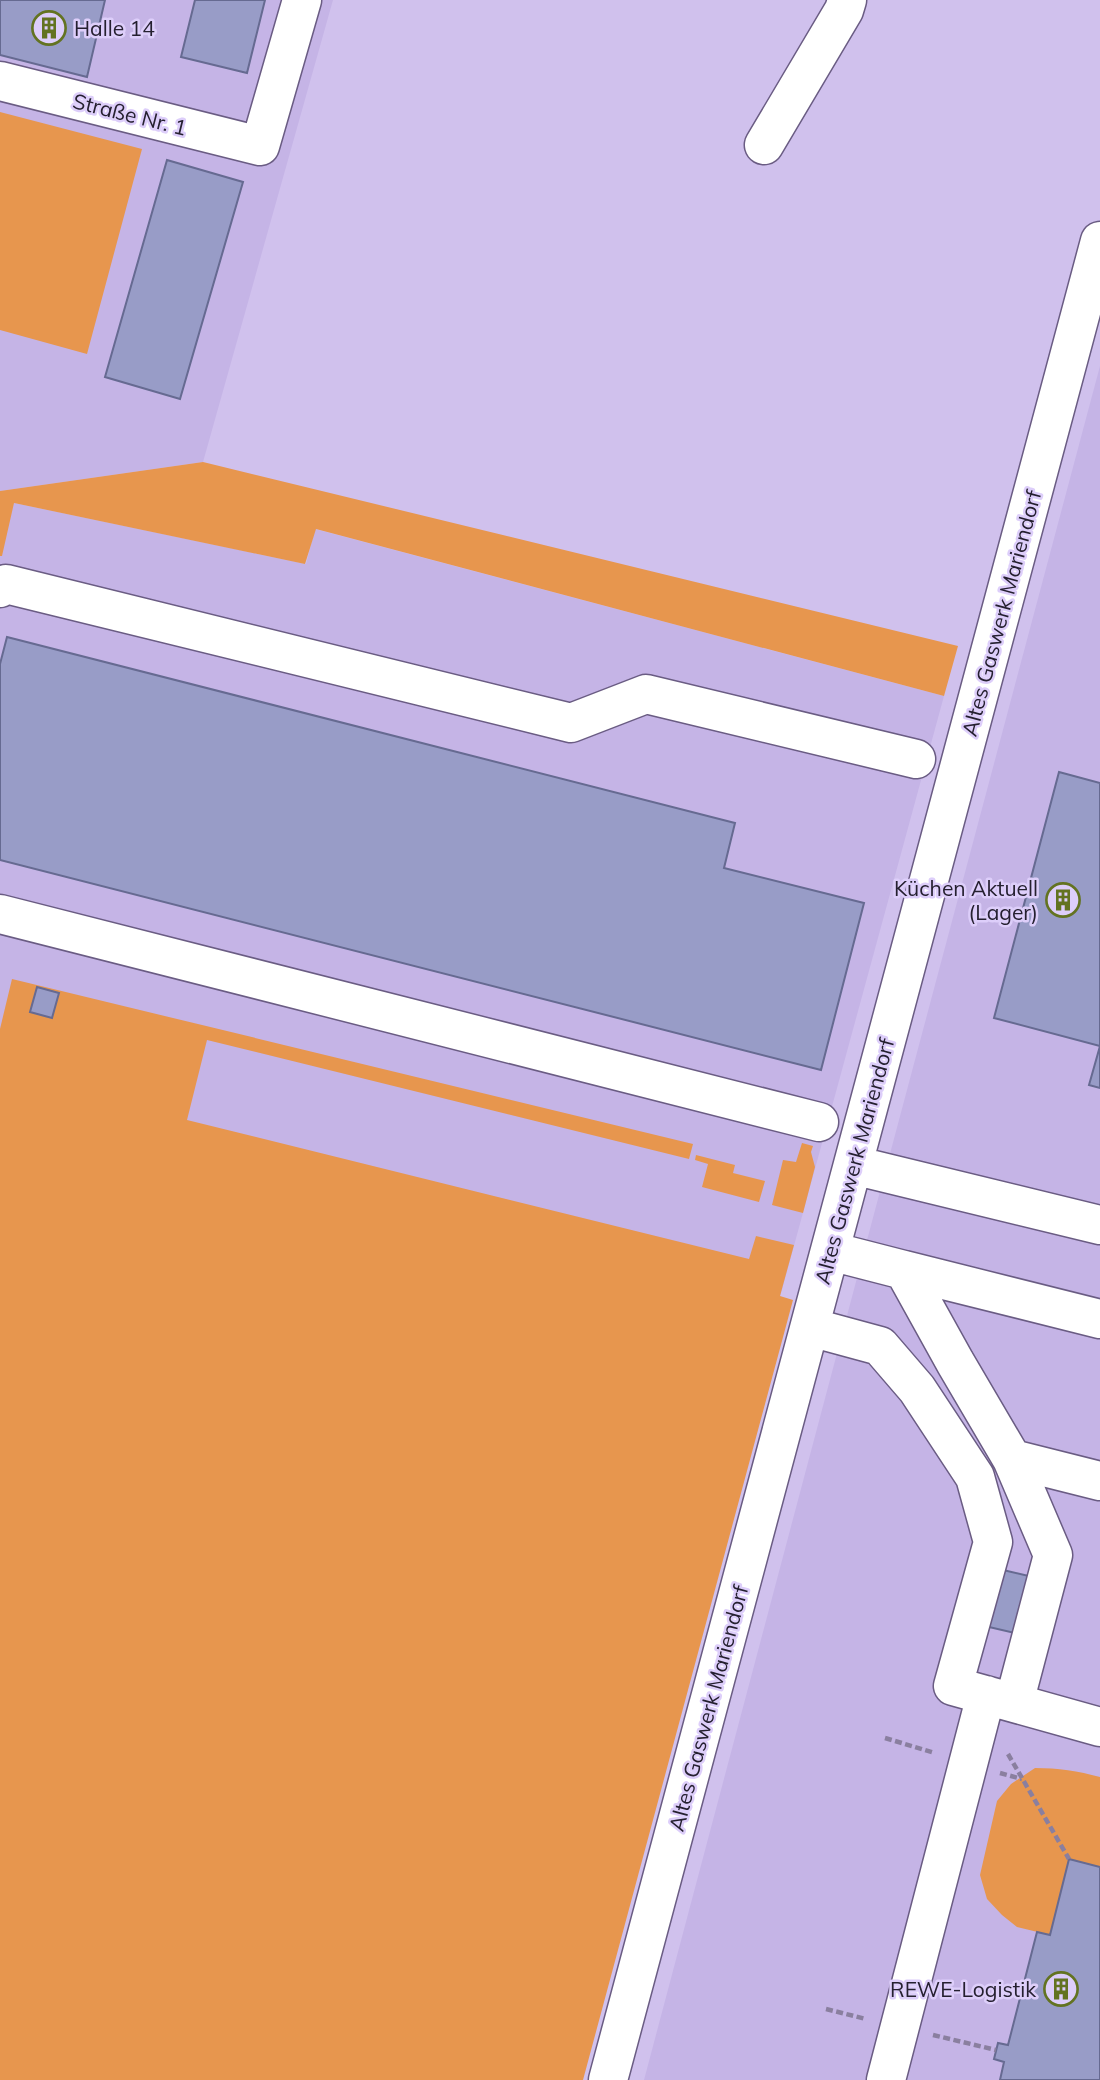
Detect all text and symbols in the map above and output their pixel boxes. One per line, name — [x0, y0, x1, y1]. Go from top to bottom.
building icon: Halle 14 — [30, 9, 68, 47]
place label: Halle 14 — [74, 15, 155, 41]
street label: Straße Nr. 1 — [70, 87, 190, 141]
street label: Altes Gaswerk Mariendorf — [956, 486, 1047, 739]
place label: Küchen Aktuell (Lager) — [894, 875, 1038, 925]
building icon: Küchen Aktuell (Lager) — [1044, 881, 1082, 919]
street label: Altes Gaswerk Mariendorf — [809, 1034, 900, 1287]
street label: Altes Gaswerk Mariendorf — [663, 1581, 754, 1834]
building icon: REWE-Logistik — [1042, 1970, 1080, 2008]
place label: REWE-Logistik — [890, 1976, 1036, 2002]

